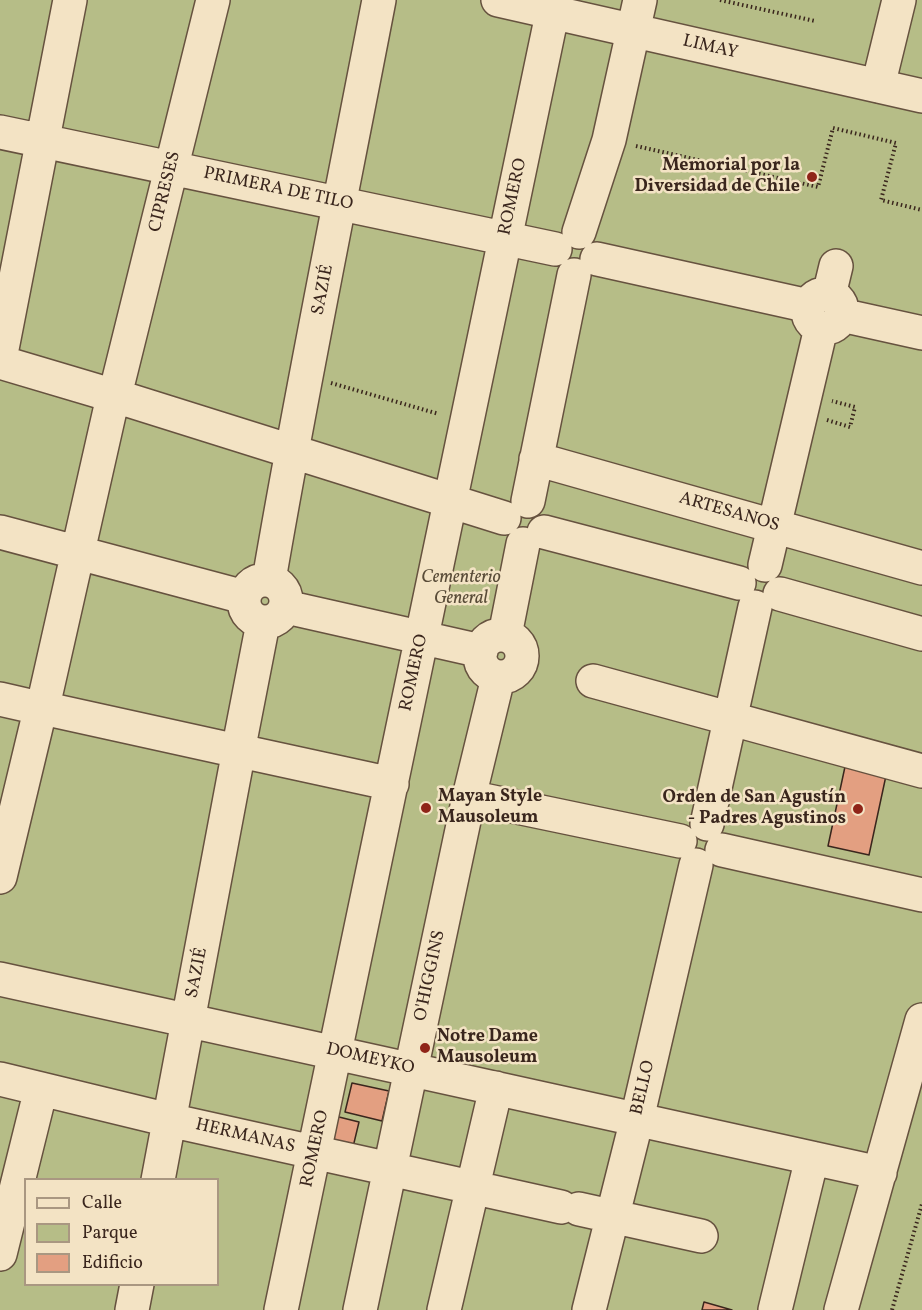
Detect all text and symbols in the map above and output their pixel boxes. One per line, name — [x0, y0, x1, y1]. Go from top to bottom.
street label: LIMAY — [680, 31, 740, 65]
street label: CIPRESES — [146, 149, 186, 235]
street label: ROMERO — [495, 156, 533, 238]
place label: Memorial por la Diversidad de Chile — [635, 156, 800, 198]
street label: PRIMERA DE TILO — [201, 164, 355, 216]
marker: Memorial por la Diversidad de Chile — [805, 170, 819, 184]
street label: SAZIÉ — [309, 263, 339, 317]
street label: ARTESANOS — [676, 488, 782, 538]
park label: Cementerio General — [421, 568, 501, 610]
street label: ROMERO — [396, 632, 434, 714]
place label: Mayan Style Mausoleum — [438, 787, 542, 830]
place label: Orden de San Agustín - Padres Agustinos — [663, 788, 846, 830]
marker: Mayan Style Mausoleum — [419, 801, 433, 815]
marker: Orden de San Agustín - Padres Agustinos — [851, 802, 865, 816]
street label: O'HIGGINS — [411, 929, 451, 1023]
street label: SAZIÉ — [183, 946, 213, 1000]
place label: Notre Dame Mausoleum — [437, 1027, 538, 1070]
street label: DOMEYKO — [324, 1039, 416, 1081]
marker: Notre Dame Mausoleum — [418, 1041, 432, 1055]
street label: BELLO — [627, 1059, 661, 1117]
street label: ROMERO — [297, 1108, 335, 1190]
street label: HERMANAS — [193, 1115, 297, 1159]
legend — [24, 1178, 219, 1286]
text: Calle — [82, 1191, 122, 1216]
text: Parque — [82, 1221, 137, 1246]
text: Edificio — [82, 1251, 143, 1276]

